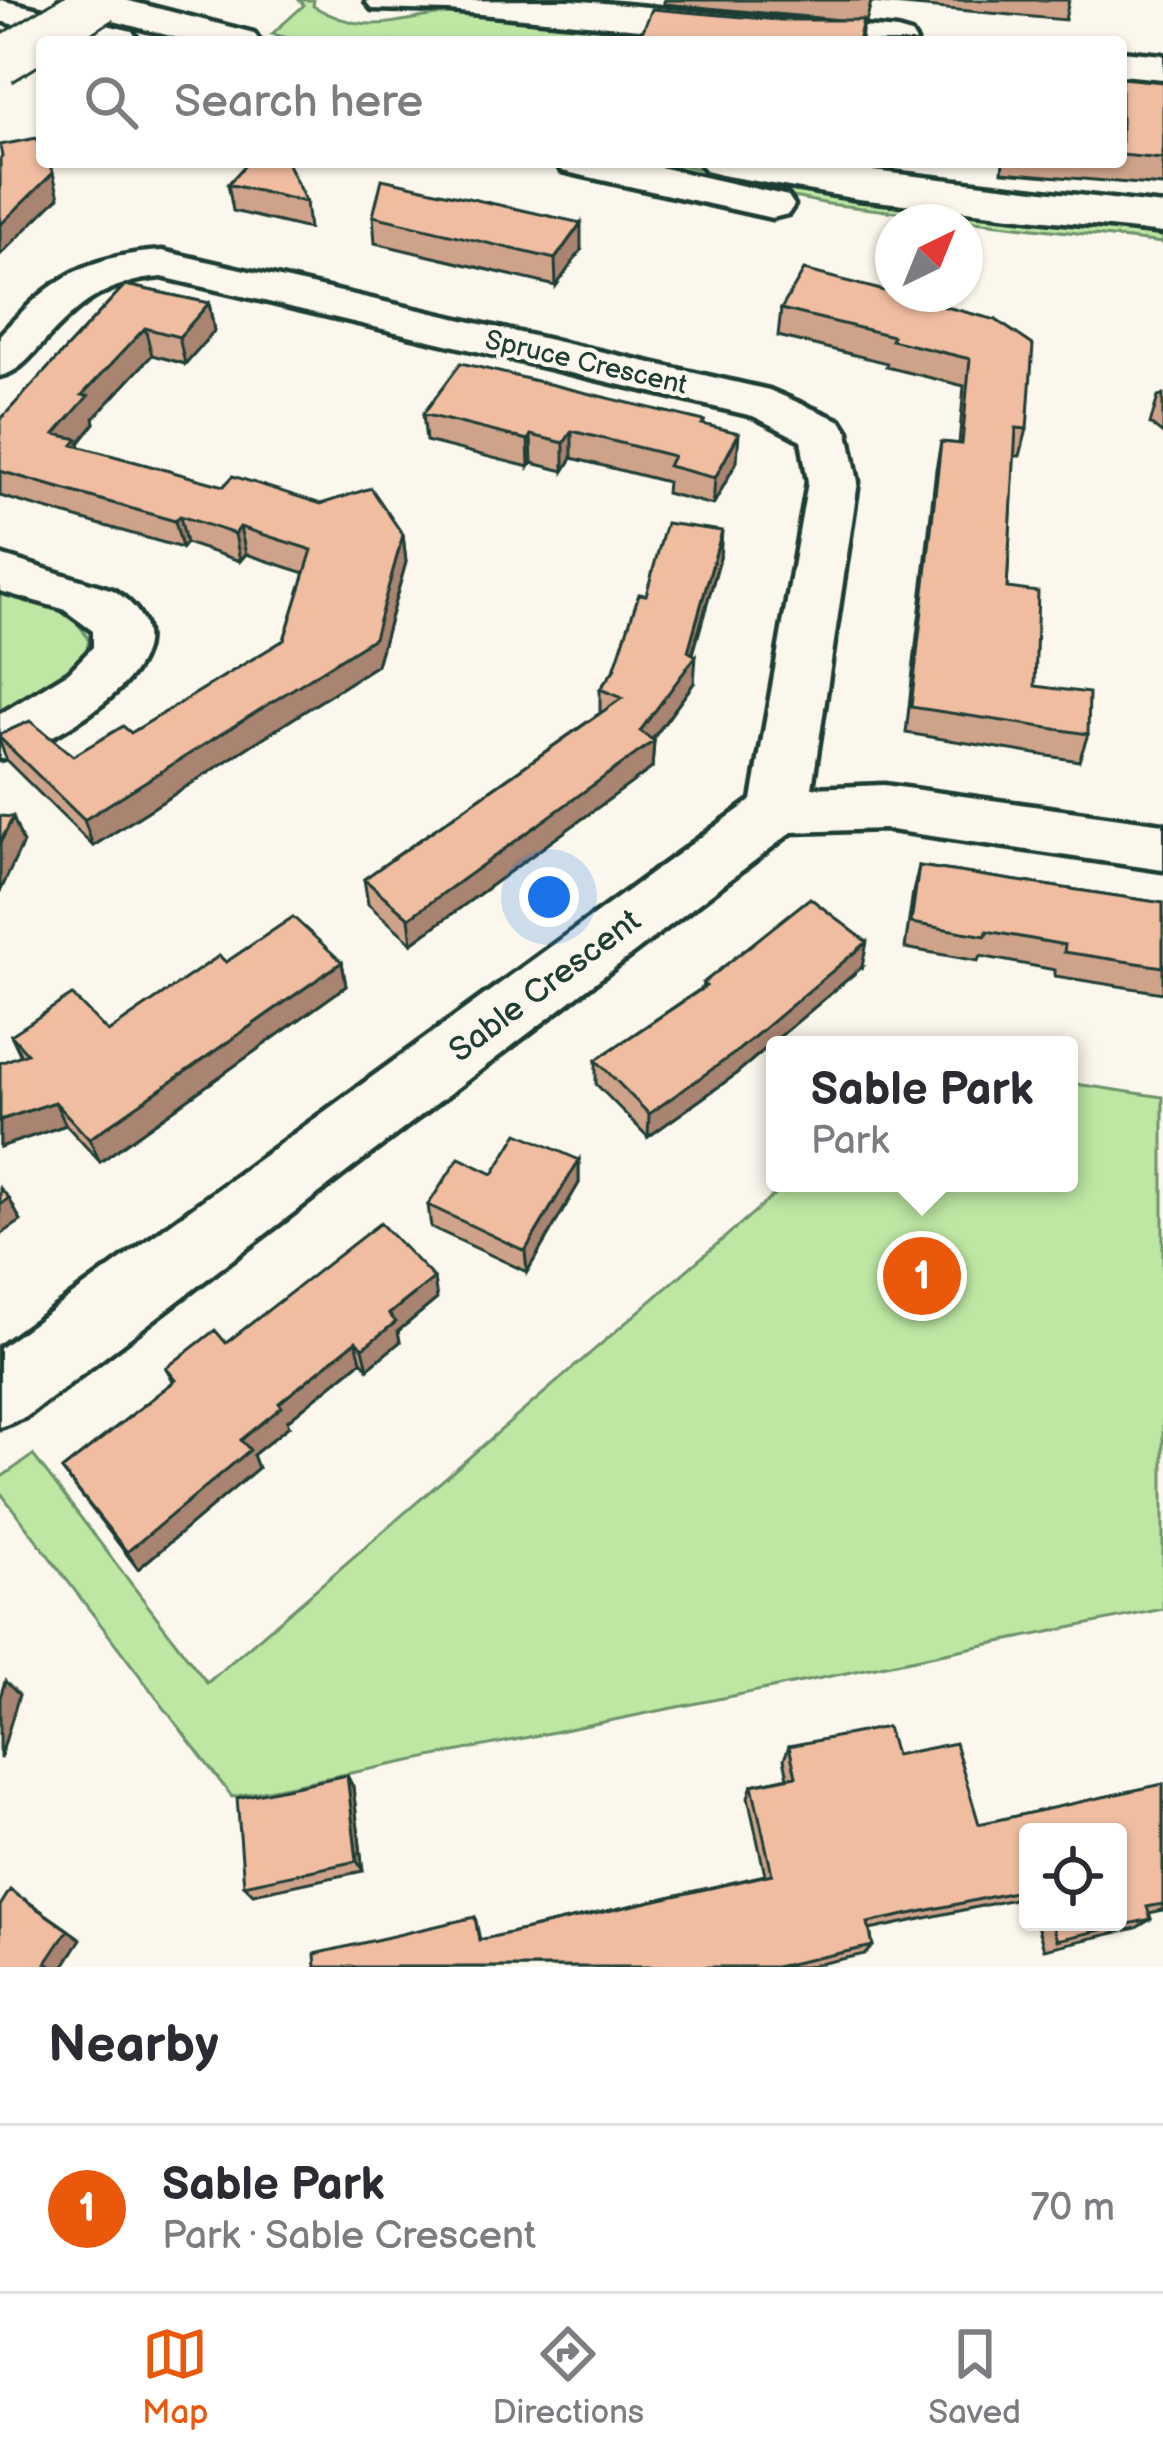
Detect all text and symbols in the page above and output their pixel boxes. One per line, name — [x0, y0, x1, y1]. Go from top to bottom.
search box — [36, 36, 1127, 168]
icon: search — [78, 69, 144, 135]
text: Search here — [174, 75, 423, 130]
north arrow — [875, 204, 983, 312]
street label: Spruce Crescent — [482, 324, 691, 402]
your location — [519, 867, 579, 927]
street label: Sable Crescent — [441, 901, 649, 1071]
popup — [766, 1036, 1078, 1192]
text: Sable Park — [811, 1063, 1033, 1118]
text: Park — [811, 1118, 889, 1165]
pin: 1 — [883, 1231, 961, 1321]
map controls — [1019, 1823, 1127, 1931]
button: locate — [1019, 1823, 1127, 1931]
text: Nearby — [48, 2015, 219, 2076]
text: Sable Park — [162, 2158, 384, 2213]
text: 1 — [79, 2185, 95, 2232]
text: 70 m — [1030, 2185, 1115, 2232]
text: Park · Sable Crescent — [162, 2213, 536, 2260]
tab: Map — [142, 2321, 208, 2433]
tab: Directions — [493, 2321, 644, 2433]
tab: Saved — [928, 2321, 1021, 2433]

